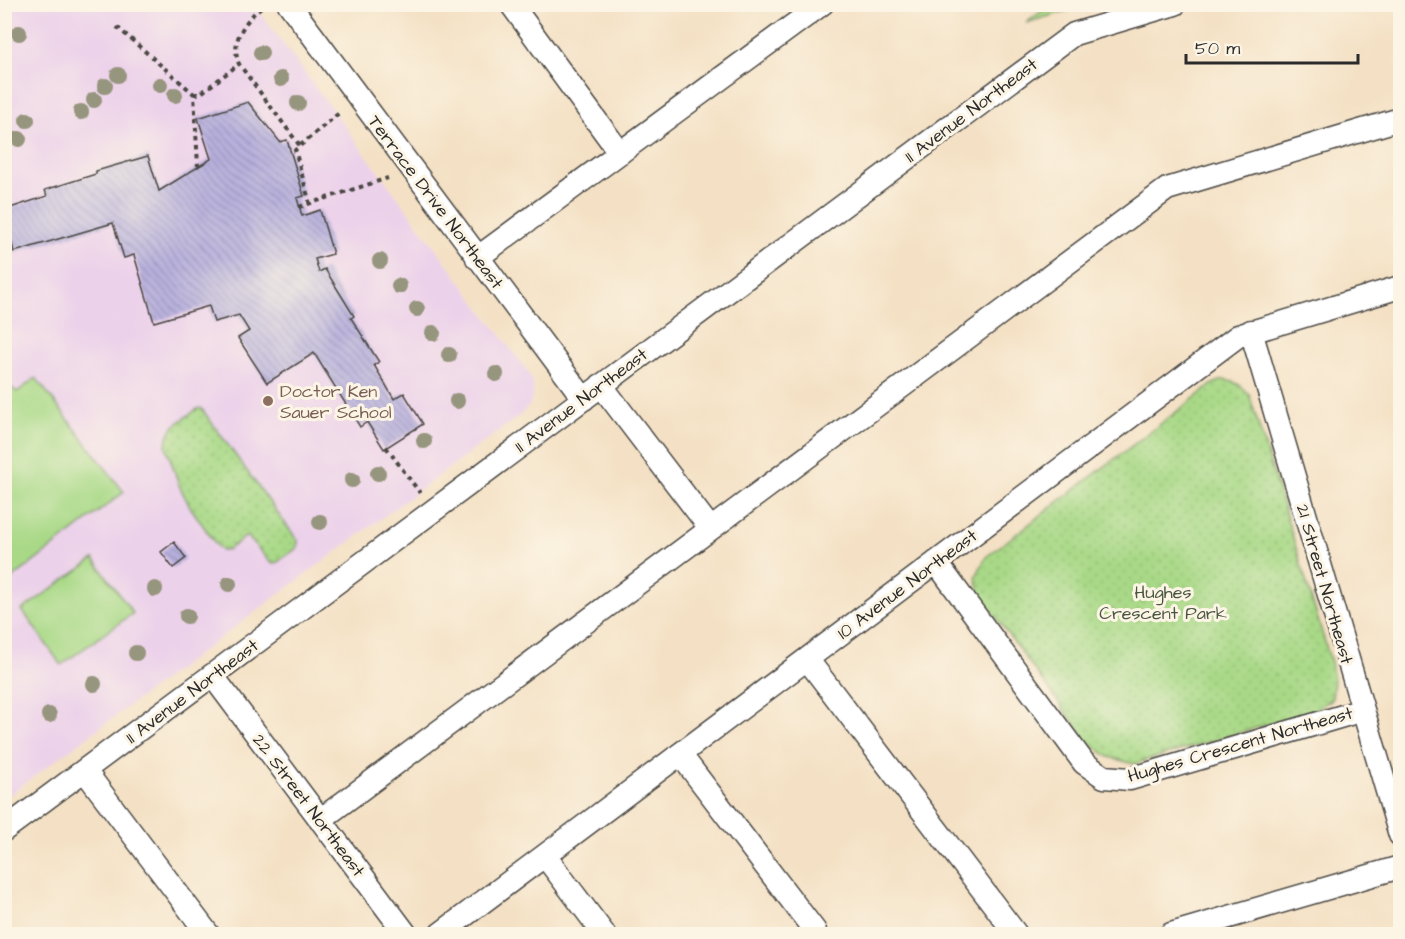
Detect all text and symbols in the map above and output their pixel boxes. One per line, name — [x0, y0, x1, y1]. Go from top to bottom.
scale bar — [1186, 27, 1358, 65]
text: 50 m — [1195, 36, 1240, 61]
street label: 11 Avenue Northeast — [900, 52, 1043, 169]
street label: Terrace Drive Northeast — [362, 110, 510, 295]
street label: 11 Avenue Northeast — [510, 342, 653, 459]
place label: Doctor Ken Sauer School — [280, 379, 392, 425]
marker: Doctor Ken Sauer School — [261, 394, 275, 408]
street label: 21 Street Northeast — [1290, 501, 1360, 668]
street label: 10 Avenue Northeast — [832, 523, 983, 645]
park label: Hughes Crescent Park — [1099, 580, 1227, 626]
street label: 11 Avenue Northeast — [121, 633, 264, 750]
street label: Hughes Crescent Northeast — [1125, 700, 1357, 790]
street label: 22 Street Northeast — [246, 729, 371, 883]

